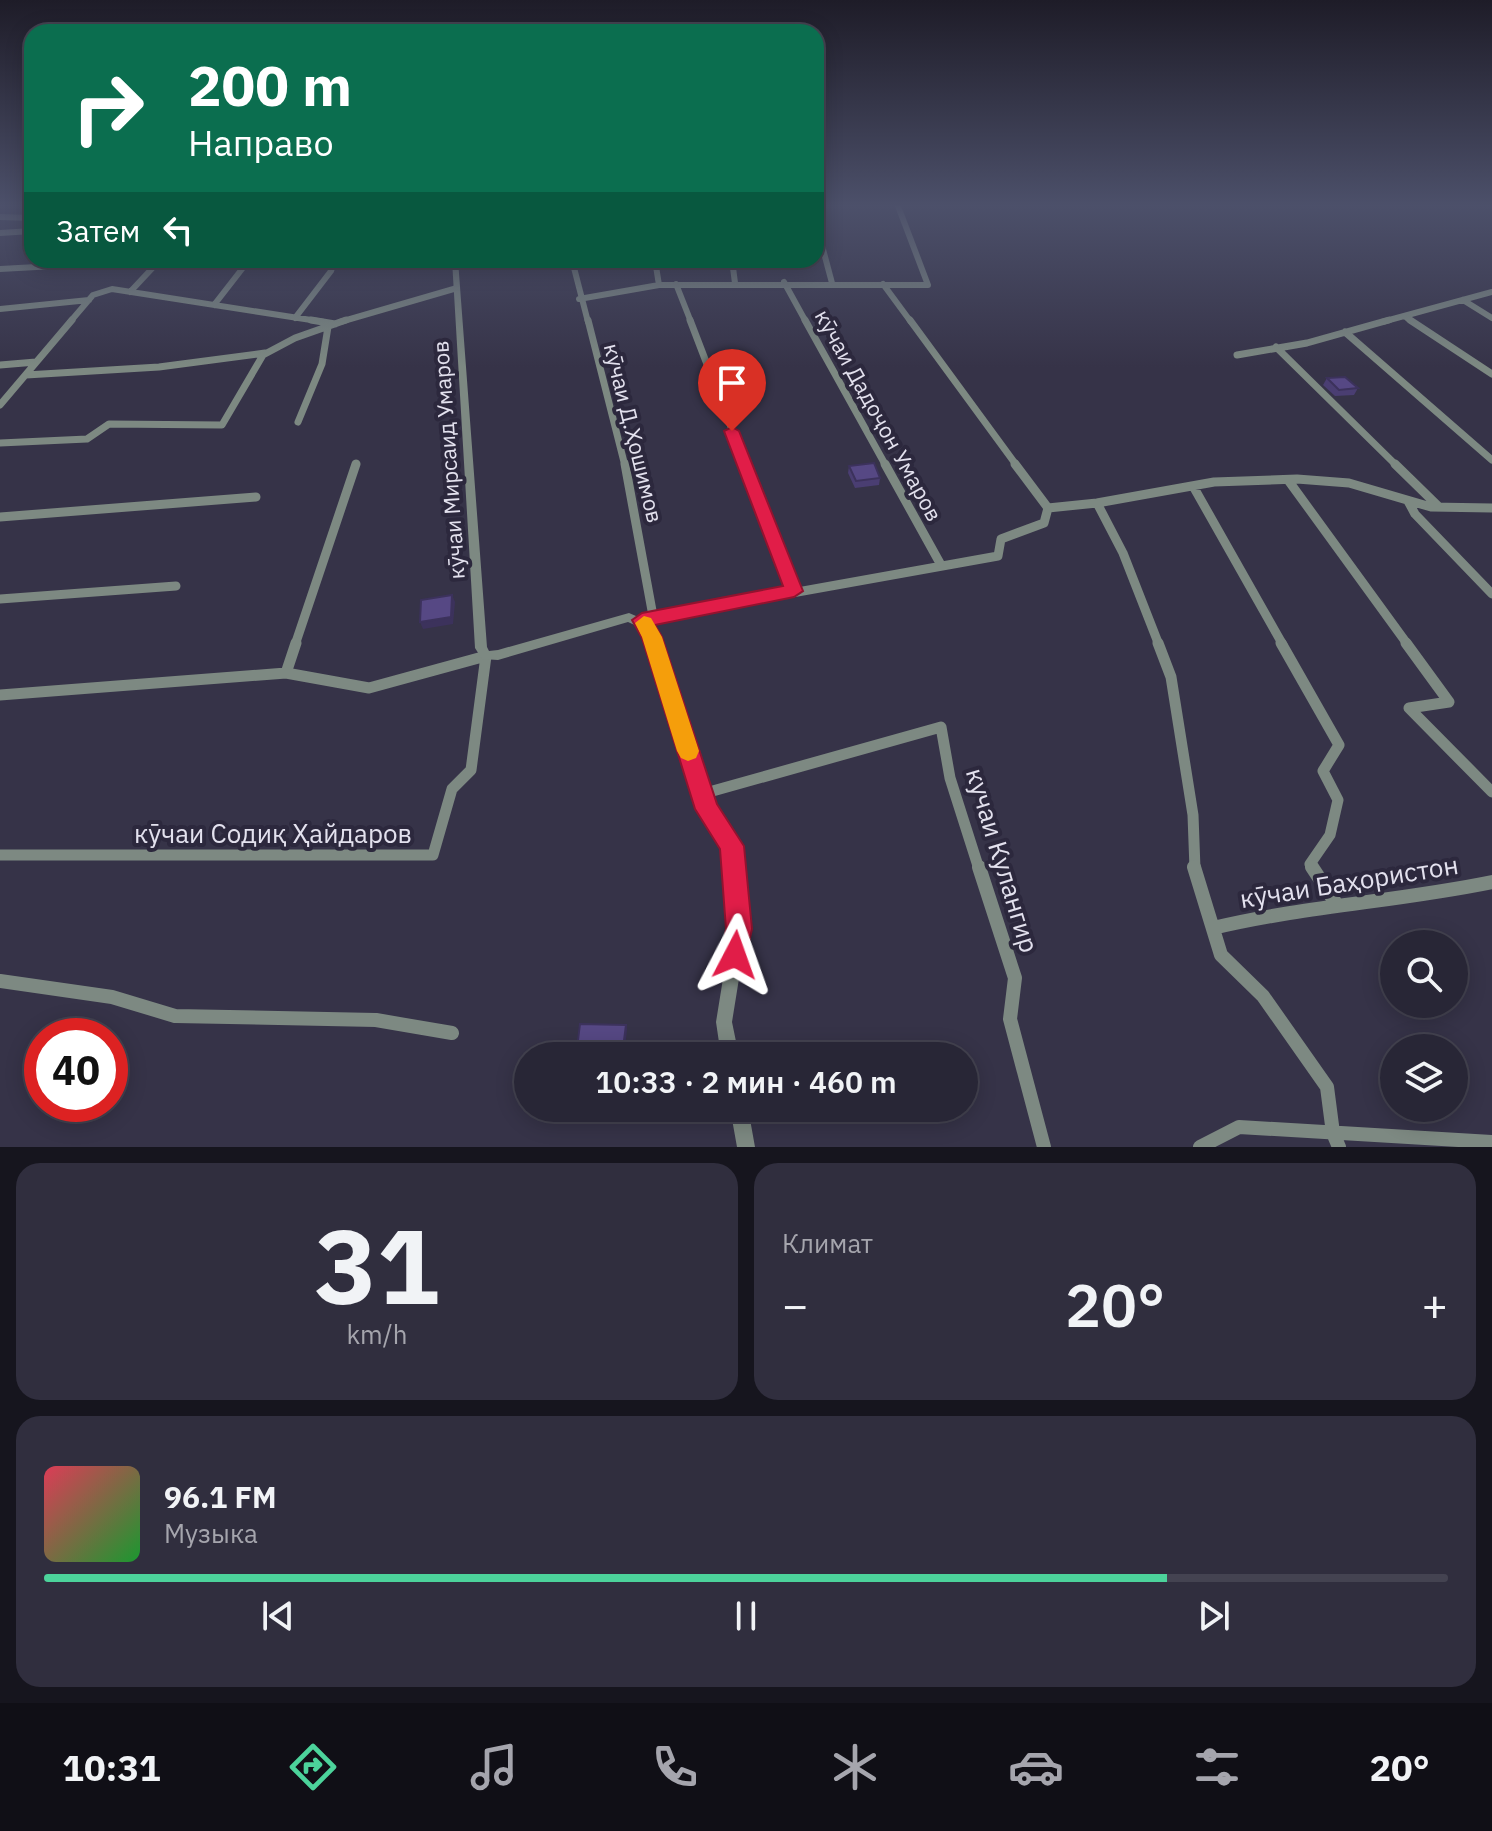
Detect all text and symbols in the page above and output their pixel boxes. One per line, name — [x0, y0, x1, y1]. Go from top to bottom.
text: 200 m — [188, 49, 352, 121]
icon: right — [56, 56, 160, 160]
text: Направо — [188, 119, 334, 166]
icon: left — [156, 208, 200, 252]
text: Затем — [56, 211, 140, 250]
street label: кӯчаи Дадоҷон Умаров — [809, 304, 949, 526]
street label: кӯчаи Мирсаид Умаров — [425, 340, 471, 580]
street label: кӯчаи Д.Ҳошимов — [598, 340, 670, 526]
pin — [698, 349, 766, 431]
icon: arrive — [710, 361, 754, 405]
street label: кучаи Кулангир — [959, 764, 1047, 956]
street label: кӯчаи Содиқ Ҳайдаров — [134, 816, 412, 850]
street label: кӯчаи Баҳористон — [1237, 847, 1461, 915]
position arrow — [693, 913, 777, 997]
map controls — [1380, 930, 1468, 1122]
button: search — [1380, 930, 1468, 1018]
speed limit sign: 40 — [24, 1018, 128, 1122]
button: layers — [1380, 1034, 1468, 1122]
text: 10:33 · 2 мин · 460 m — [595, 1062, 897, 1101]
text: 31 — [315, 1197, 439, 1333]
text: Климат — [782, 1226, 873, 1260]
text: 20° — [1065, 1265, 1165, 1344]
text: − — [782, 1276, 808, 1333]
text: + — [1422, 1276, 1448, 1333]
text: km/h — [346, 1317, 408, 1351]
text: 96.1 FM — [164, 1477, 277, 1516]
text: Музыка — [164, 1516, 258, 1550]
icon: previous — [256, 1594, 300, 1638]
icon: pause — [724, 1594, 768, 1638]
icon: next — [1192, 1594, 1236, 1638]
icon: directions — [285, 1739, 341, 1795]
icon: music — [466, 1739, 522, 1795]
icon: phone — [647, 1739, 703, 1795]
icon: climate — [827, 1739, 883, 1795]
icon: car — [1008, 1739, 1064, 1795]
icon: filters — [1189, 1739, 1245, 1795]
text: 10:31 — [62, 1744, 161, 1791]
text: 20° — [1369, 1744, 1430, 1791]

